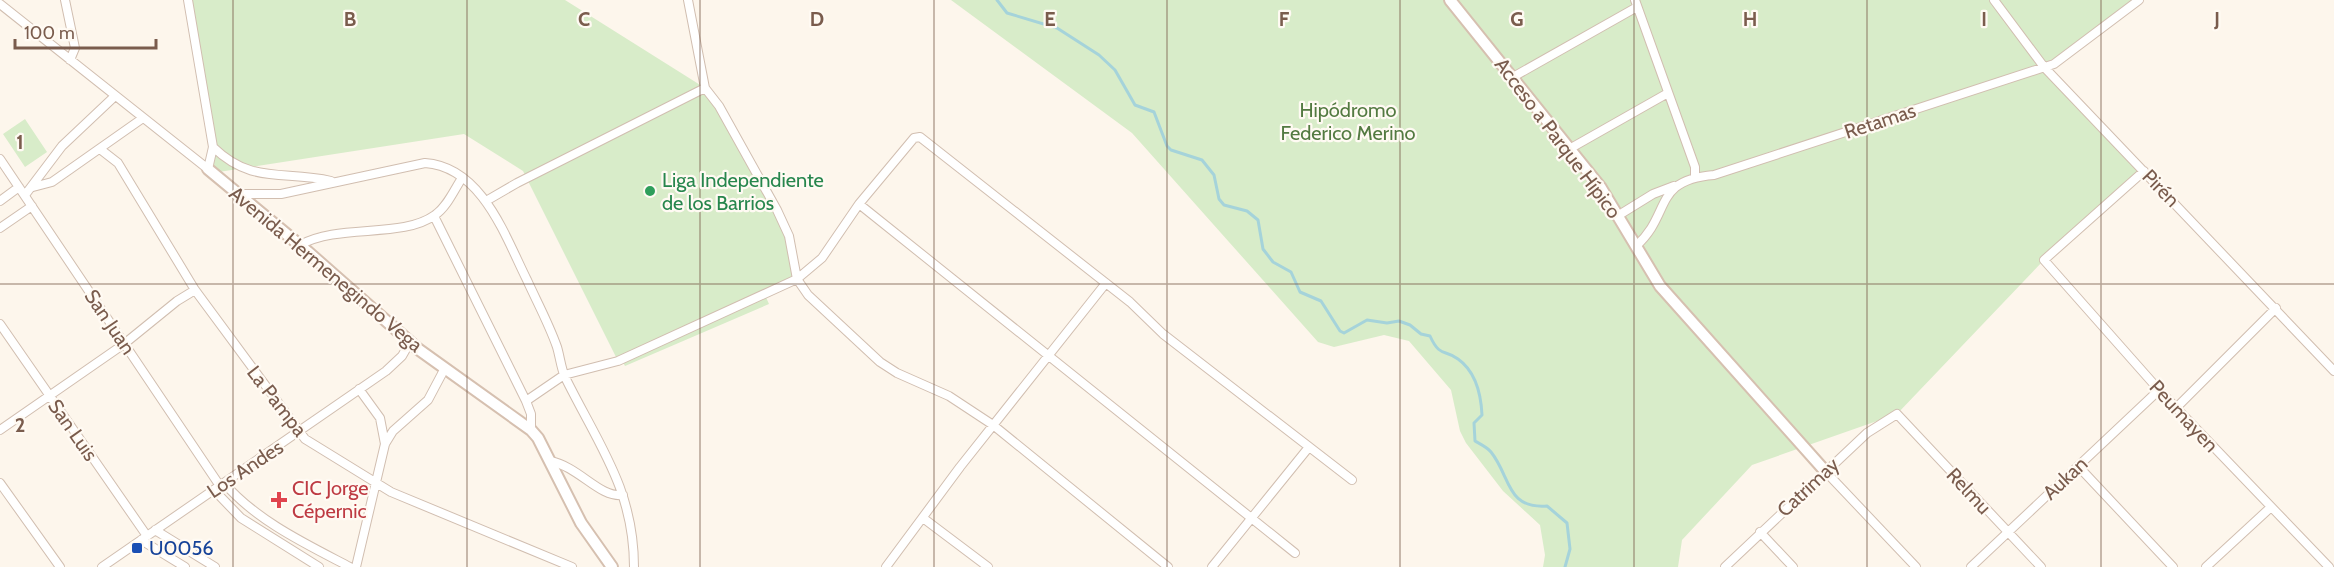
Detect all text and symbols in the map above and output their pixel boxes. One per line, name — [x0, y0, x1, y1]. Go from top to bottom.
text: B — [344, 7, 356, 31]
text: C — [578, 7, 590, 31]
text: D — [810, 7, 824, 31]
text: E — [1044, 7, 1056, 31]
text: F — [1279, 7, 1290, 31]
text: G — [1510, 7, 1524, 31]
text: H — [1743, 7, 1757, 31]
text: I — [1981, 7, 1987, 31]
text: J — [2213, 7, 2220, 31]
scale bar — [15, 12, 156, 50]
text: 100 m — [24, 22, 75, 44]
street label: Acceso a Parque Hípico — [1490, 53, 1626, 223]
park label: Hipódromo Federico Merino — [1280, 98, 1416, 145]
street label: Retamas — [1841, 98, 1919, 144]
text: 1 — [16, 130, 24, 154]
street label: Pirén — [2137, 164, 2185, 212]
place label: Liga Independiente de los Barrios — [662, 168, 824, 215]
street label: Avenida Hermenegindo Vega — [224, 181, 428, 357]
marker: Liga Independiente de los Barrios — [643, 184, 657, 198]
street label: San Juan — [80, 285, 140, 359]
street label: La Pampa — [242, 361, 312, 441]
street label: Peumayen — [2145, 375, 2223, 457]
street label: San Luis — [43, 395, 103, 465]
text: 2 — [15, 413, 25, 437]
street label: Los Andes — [202, 435, 288, 503]
street label: Aukan — [2038, 451, 2092, 505]
street label: Catrimay — [1772, 452, 1844, 522]
street label: Relmu — [1942, 463, 1996, 519]
place label: CIC Jorge Cépernic — [292, 476, 368, 523]
marker: CIC Jorge Cépernic — [270, 491, 288, 509]
place label: U0056 — [149, 536, 214, 560]
marker: U0056 — [130, 541, 144, 555]

